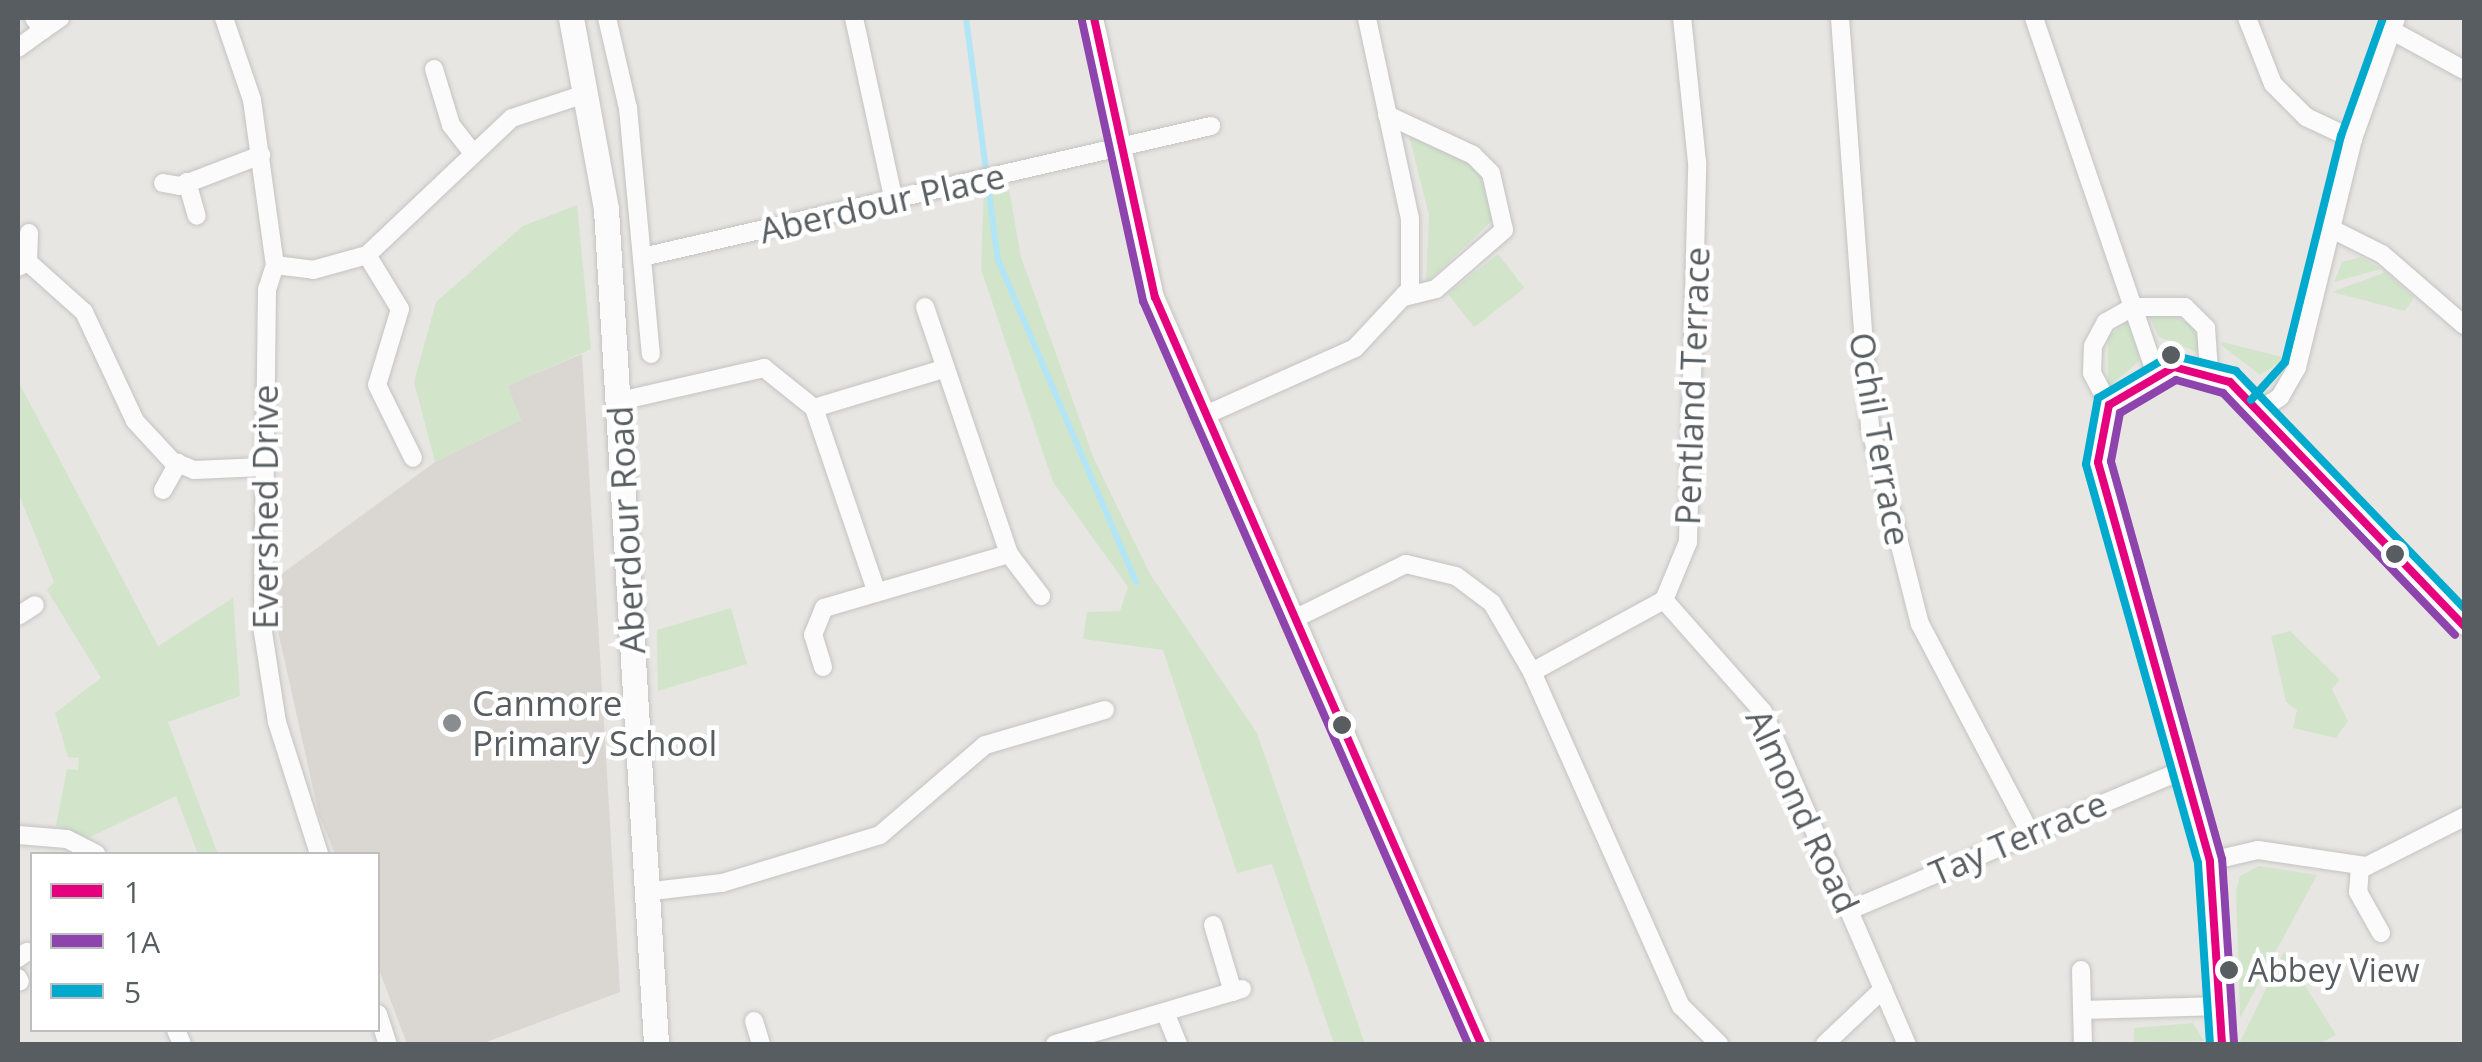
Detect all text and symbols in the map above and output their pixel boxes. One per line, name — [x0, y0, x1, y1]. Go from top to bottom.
street label: Aberdour Place — [755, 154, 1009, 252]
street label: Pentland Terrace — [1666, 246, 1718, 526]
street label: Ochil Terrace — [1841, 329, 1919, 549]
unlabelled marker — [2161, 345, 2181, 365]
street label: Evershed Drive — [244, 385, 286, 629]
street label: Aberdour Road — [599, 405, 653, 655]
unlabelled marker — [2385, 544, 2405, 564]
place label: Canmore Primary School — [472, 682, 717, 764]
street label: Almond Road — [1737, 702, 1869, 920]
marker: Canmore Primary School — [441, 712, 463, 734]
unlabelled marker — [1332, 715, 1352, 735]
street label: Tay Terrace — [1923, 782, 2113, 894]
legend — [30, 852, 380, 1032]
text: 1 — [124, 871, 141, 912]
text: 1A — [124, 921, 160, 962]
place label: Abbey View — [2248, 951, 2420, 989]
marker: Abbey View — [2219, 960, 2239, 980]
text: 5 — [124, 971, 141, 1012]

